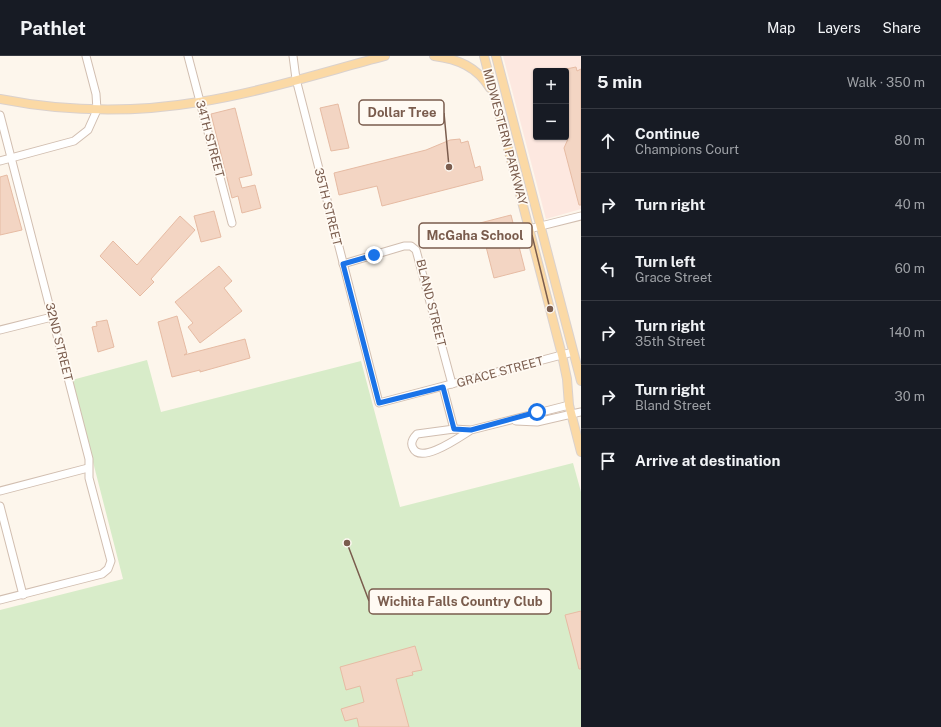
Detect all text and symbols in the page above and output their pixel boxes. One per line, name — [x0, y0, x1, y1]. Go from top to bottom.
text: Pathlet — [20, 17, 86, 39]
text: Map — [767, 20, 795, 36]
text: Layers — [817, 20, 861, 36]
text: Share — [883, 20, 921, 36]
street label: MIDWESTERN PARKWAY — [480, 67, 530, 207]
map controls — [533, 68, 569, 140]
button: + — [533, 68, 569, 104]
text: 5 min — [597, 72, 642, 92]
text: Walk · 350 m — [847, 75, 925, 90]
street label: 34TH STREET — [193, 99, 227, 179]
callout: Dollar Tree — [359, 100, 444, 125]
button: − — [533, 104, 569, 140]
text: Dollar Tree — [368, 105, 436, 120]
text: Continue — [635, 125, 700, 142]
icon: ahead — [597, 130, 619, 152]
text: 80 m — [894, 133, 925, 148]
text: Champions Court — [635, 142, 739, 157]
street label: 35TH STREET — [312, 167, 344, 247]
icon: right — [597, 194, 619, 216]
text: Turn right — [635, 196, 705, 213]
text: 40 m — [894, 197, 925, 212]
callout: McGaha School — [419, 223, 532, 248]
text: McGaha School — [427, 228, 524, 243]
route end — [365, 246, 383, 264]
text: Turn left — [635, 253, 696, 270]
street label: BLAND STREET — [413, 258, 449, 348]
icon: left — [597, 258, 619, 280]
text: 60 m — [895, 261, 925, 276]
text: Grace Street — [635, 270, 712, 285]
street label: 32ND STREET — [42, 301, 76, 383]
text: Turn right — [635, 317, 705, 334]
icon: right — [597, 322, 619, 344]
text: 140 m — [889, 325, 925, 340]
text: 35th Street — [635, 334, 705, 349]
street label: GRACE STREET — [455, 354, 545, 390]
text: Turn right — [635, 381, 705, 398]
icon: right — [597, 386, 619, 408]
text: 30 m — [895, 389, 925, 404]
text: Bland Street — [635, 398, 711, 413]
route start — [528, 403, 546, 421]
icon: arrive — [597, 450, 619, 472]
text: Arrive at destination — [635, 452, 780, 469]
callout: Wichita Falls Country Club — [369, 589, 551, 614]
text: Wichita Falls Country Club — [377, 594, 543, 609]

